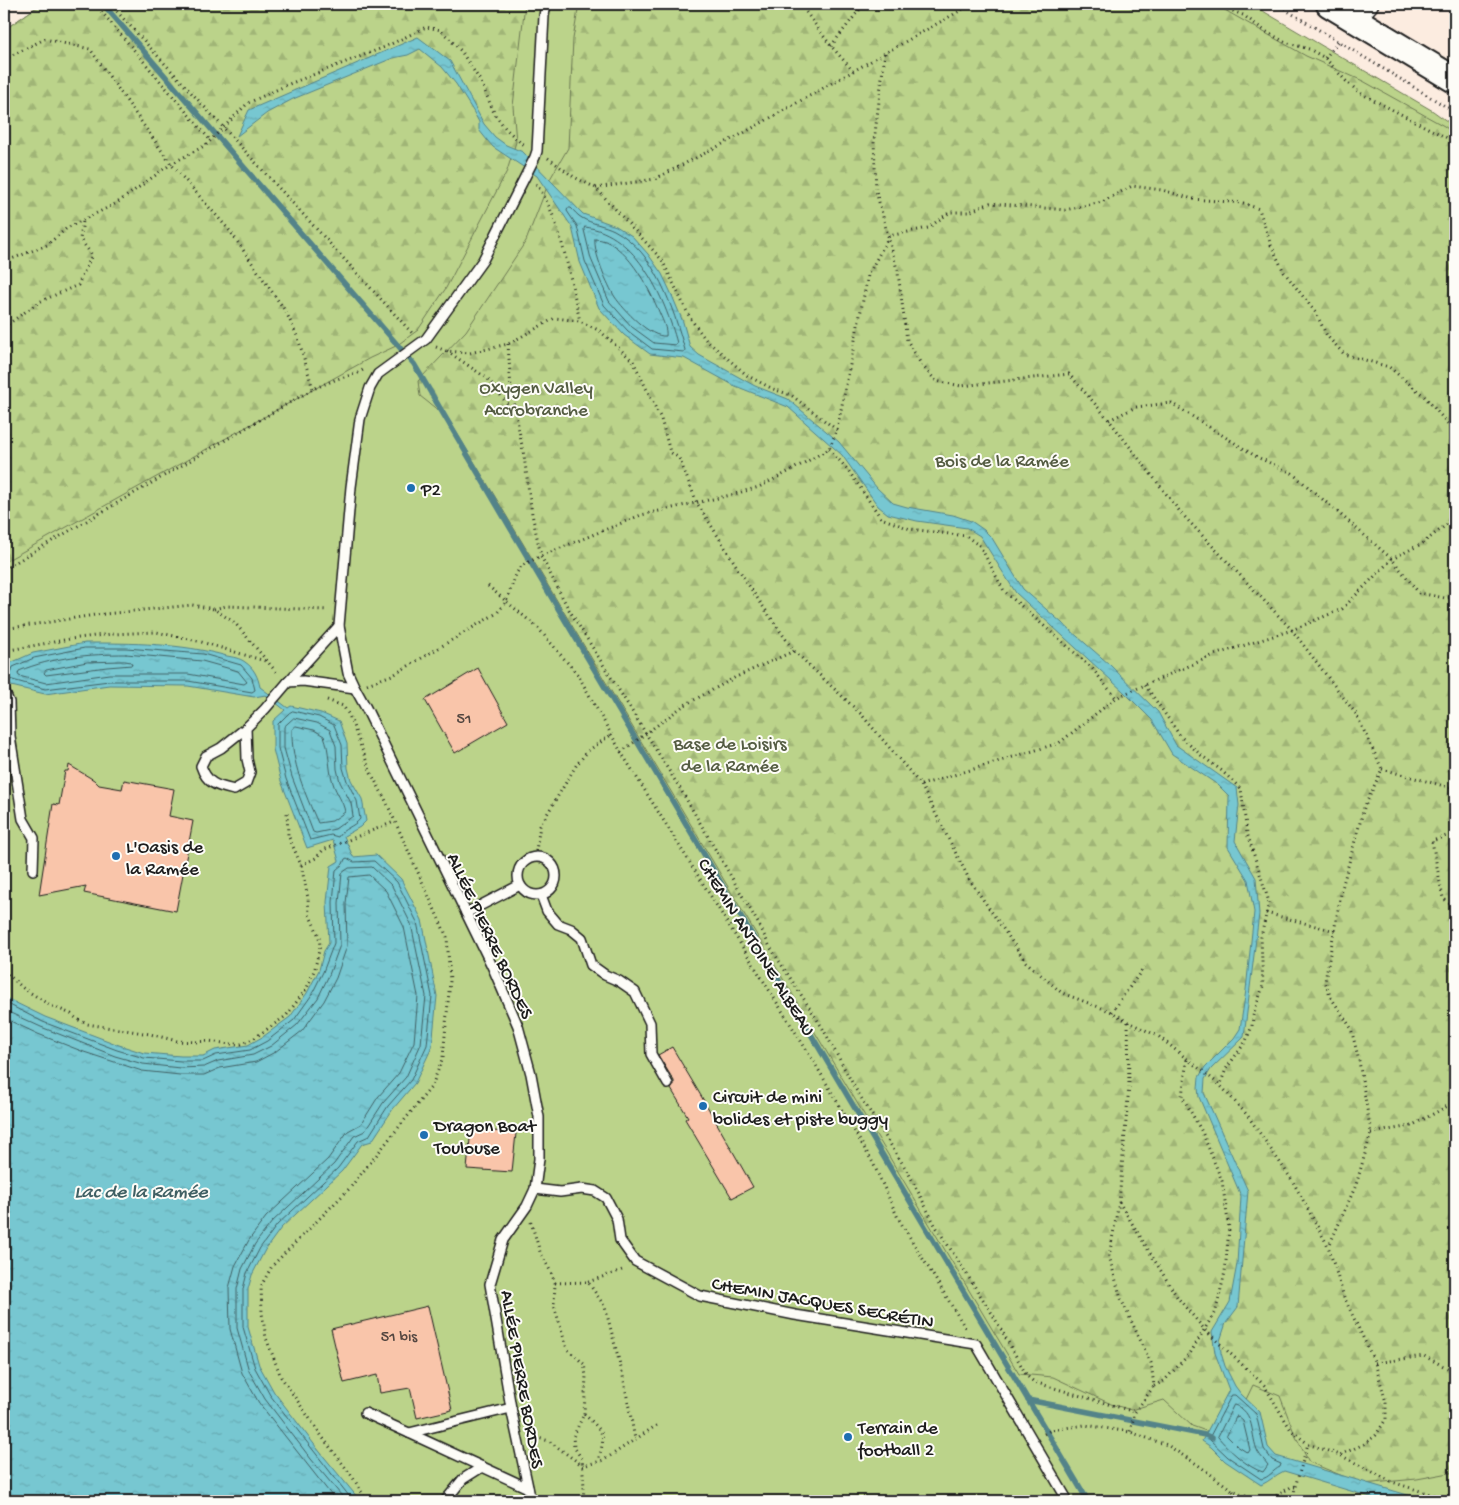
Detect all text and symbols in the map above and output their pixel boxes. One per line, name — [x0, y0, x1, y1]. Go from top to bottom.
park label: Oxygen Valley Accrobranche — [479, 378, 593, 423]
park label: Bois de la Ramée — [934, 451, 1069, 474]
place label: P2 — [420, 480, 441, 503]
marker: P2 — [405, 482, 417, 494]
house number: 51 — [457, 711, 471, 730]
park label: Base de Loisirs de la Ramée — [673, 734, 787, 779]
place label: L'Oasis de la Ramée — [126, 837, 204, 882]
marker: L'Oasis de la Ramée — [110, 850, 122, 862]
street label: ALLÉE PIERRE BORDES — [440, 850, 537, 1023]
street label: CHEMIN ANTOINE ALBEAU — [691, 855, 819, 1041]
place label: Circuit de mini bolides et piste buggy — [713, 1087, 889, 1132]
marker: Circuit de mini bolides et piste buggy — [697, 1100, 709, 1112]
place label: Dragon Boat Toulouse — [432, 1116, 538, 1161]
marker: Dragon Boat Toulouse — [418, 1129, 430, 1141]
water label: Lac de la Ramée — [74, 1182, 208, 1205]
street label: CHEMIN JACQUES SECRÉTIN — [710, 1274, 935, 1335]
street label: ALLÉE PIERRE BORDES — [494, 1289, 548, 1471]
house number: 51 bis — [381, 1329, 418, 1348]
place label: Terrain de football 2 — [857, 1418, 938, 1463]
marker: Terrain de football 2 — [842, 1431, 854, 1443]

